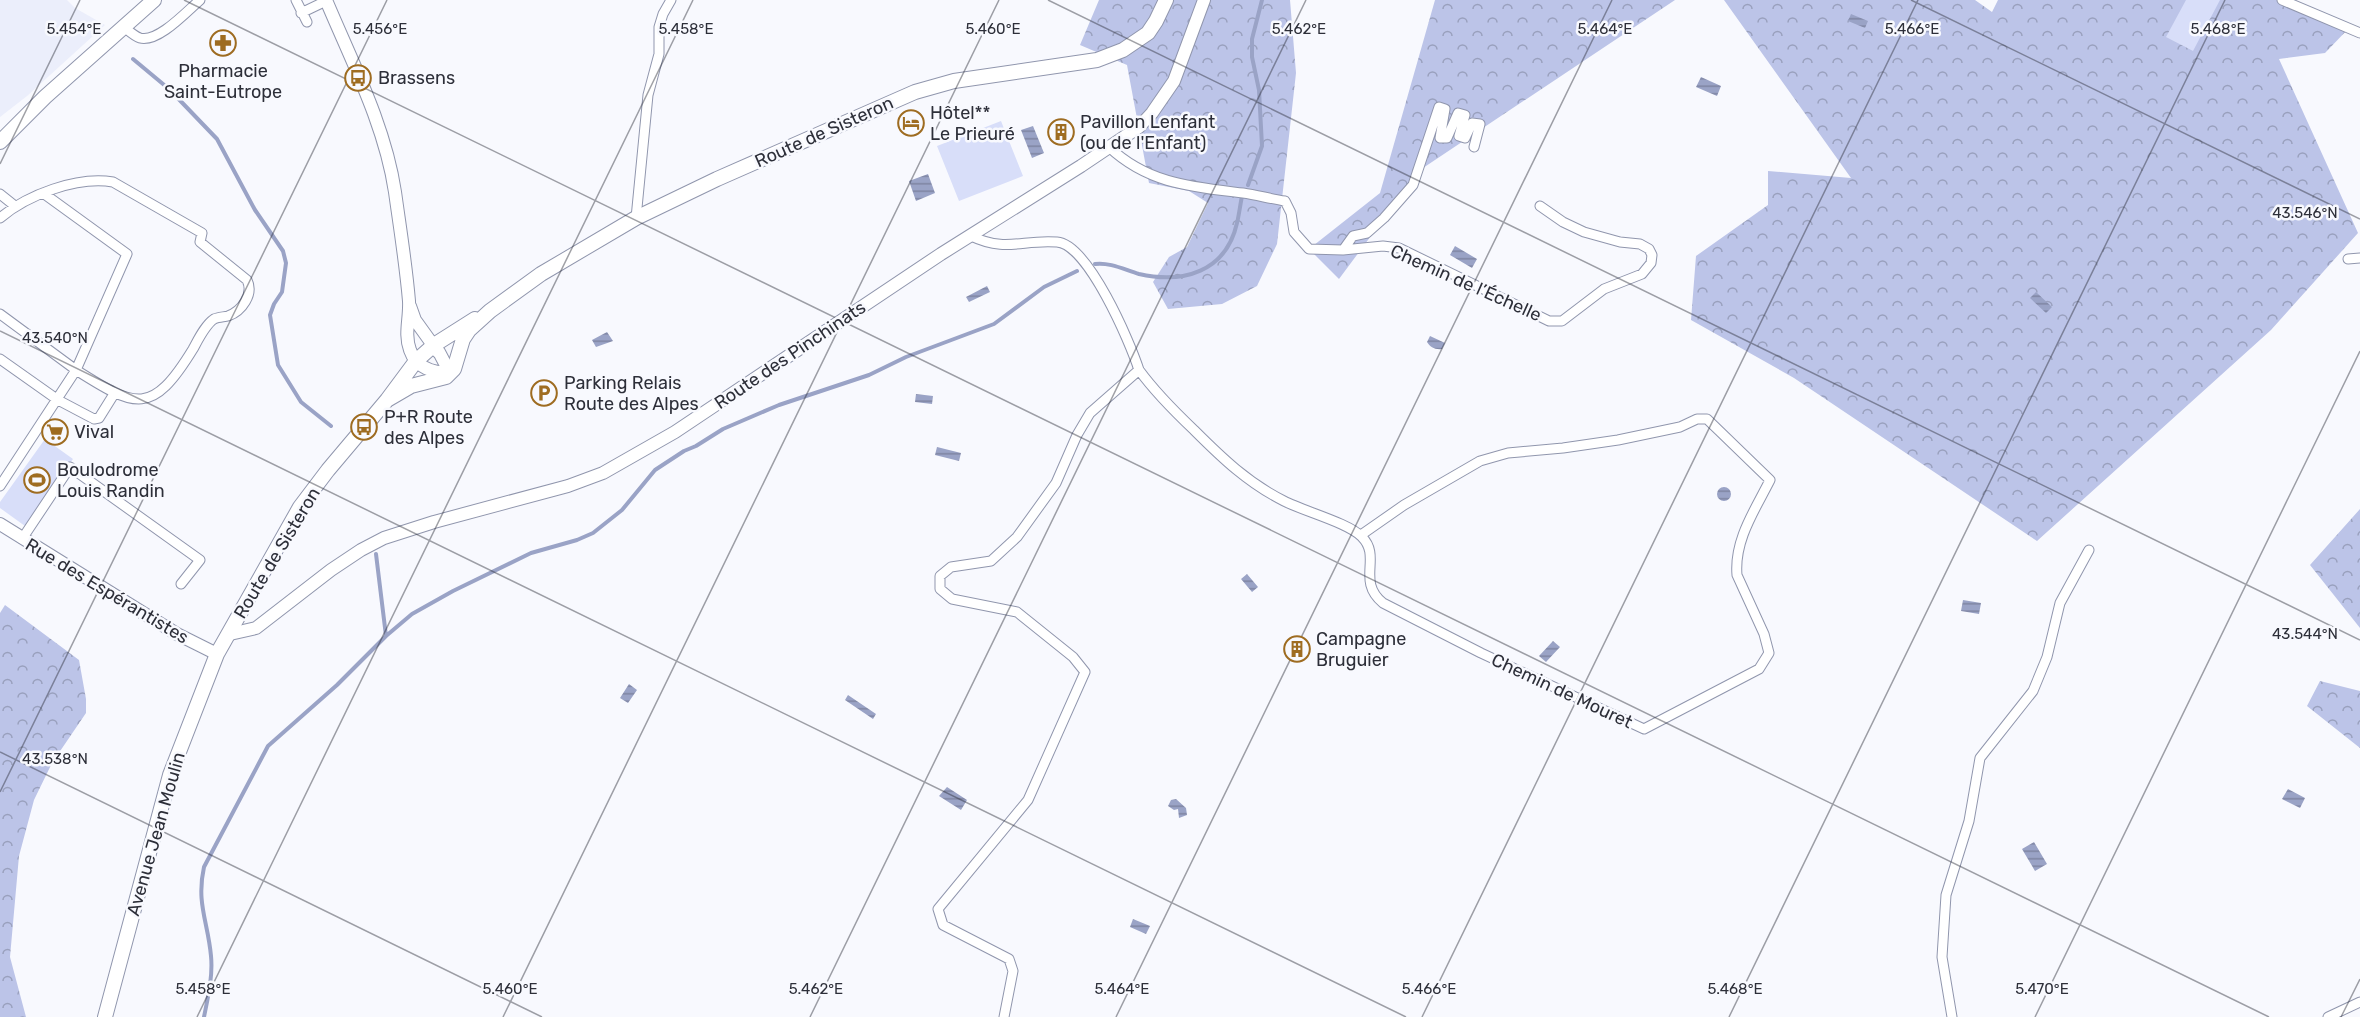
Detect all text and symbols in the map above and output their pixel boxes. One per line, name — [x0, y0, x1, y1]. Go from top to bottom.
text: 5.454°E — [47, 20, 101, 38]
text: 5.456°E — [353, 20, 407, 38]
text: 5.458°E — [659, 20, 714, 38]
text: 5.460°E — [965, 20, 1021, 38]
text: 5.462°E — [1272, 20, 1326, 38]
text: 5.464°E — [1578, 20, 1632, 38]
text: 5.466°E — [1885, 20, 1939, 38]
text: 5.468°E — [2190, 20, 2246, 38]
pharmacy icon: Pharmacie Saint-Eutrope — [208, 28, 238, 58]
place label: Pharmacie Saint-Eutrope — [164, 60, 282, 103]
bus stop icon: Brassens — [343, 63, 373, 93]
place label: Brassens — [378, 67, 455, 89]
street label: Route de Sisteron — [751, 92, 897, 172]
place label: Hôtel** Le Prieuré — [930, 102, 1015, 145]
hotel icon: Hôtel** Le Prieuré — [896, 108, 926, 138]
place label: Pavillon Lenfant (ou de l'Enfant) — [1080, 111, 1215, 154]
building icon: Pavillon Lenfant (ou de l'Enfant) — [1046, 117, 1076, 147]
text: 43.546°N — [2272, 204, 2338, 222]
street label: Chemin de l’Échelle — [1387, 240, 1545, 326]
street label: Route des Pinchinats — [710, 296, 870, 414]
text: 43.540°N — [22, 329, 88, 347]
place label: Parking Relais Route des Alpes — [564, 372, 699, 415]
parking icon: Parking Relais Route des Alpes — [529, 378, 559, 408]
place label: P+R Route des Alpes — [384, 406, 473, 449]
bus stop icon: P+R Route des Alpes — [349, 412, 379, 442]
supermarket icon: Vival — [40, 417, 70, 447]
place label: Vival — [74, 421, 114, 443]
place label: Boulodrome Louis Randin — [57, 459, 165, 502]
sports icon: Boulodrome Louis Randin — [22, 465, 52, 495]
street label: Route de Sisteron — [229, 483, 325, 623]
street label: Rue des Espérantistes — [21, 534, 193, 648]
text: 43.544°N — [2272, 625, 2338, 643]
place label: Campagne Bruguier — [1316, 628, 1406, 671]
building icon: Campagne Bruguier — [1282, 634, 1312, 664]
street label: Chemin de Mouret — [1488, 649, 1636, 733]
text: 43.538°N — [22, 750, 88, 768]
street label: Avenue Jean Moulin — [122, 750, 190, 918]
text: 5.458°E — [176, 980, 231, 998]
text: 5.460°E — [482, 980, 538, 998]
text: 5.462°E — [789, 980, 843, 998]
text: 5.464°E — [1095, 980, 1149, 998]
text: 5.466°E — [1402, 980, 1456, 998]
text: 5.468°E — [1707, 980, 1763, 998]
text: 5.470°E — [2015, 980, 2069, 998]

